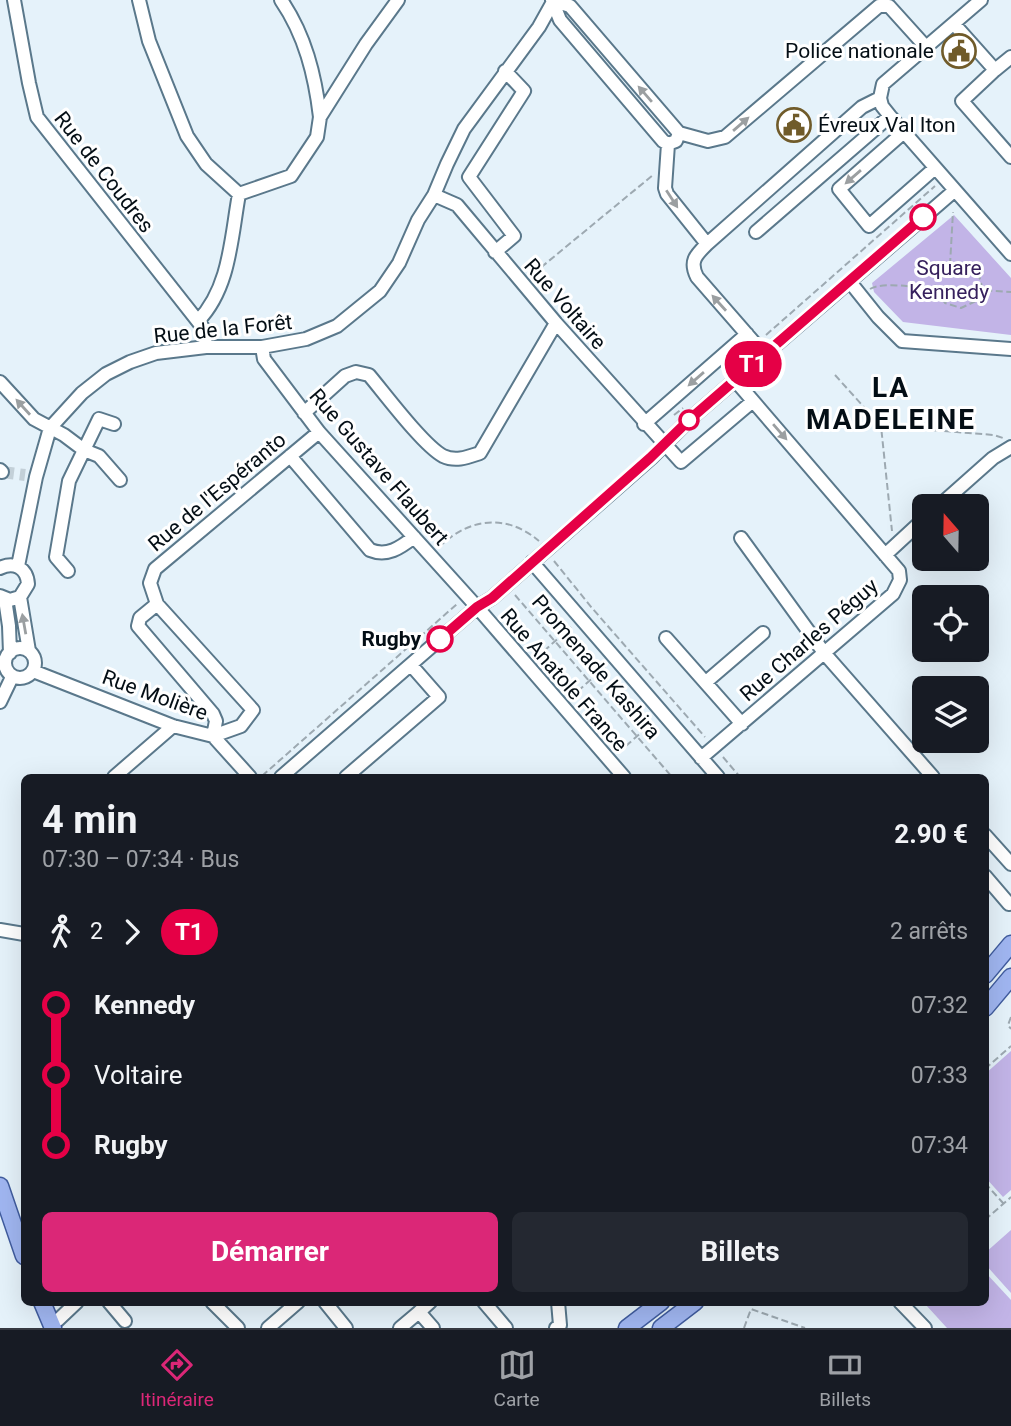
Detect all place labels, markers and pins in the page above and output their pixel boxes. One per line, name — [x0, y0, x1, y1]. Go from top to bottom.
public building icon: Police nationale — [940, 32, 978, 70]
place label: Police nationale — [785, 39, 934, 63]
public building icon: Évreux Val Iton — [775, 106, 813, 144]
place label: Évreux Val Iton — [818, 113, 956, 137]
unlabelled marker — [910, 204, 936, 230]
unlabelled marker — [679, 410, 699, 430]
marker: Rugby — [427, 626, 453, 652]
place label: Rugby — [362, 627, 421, 651]

